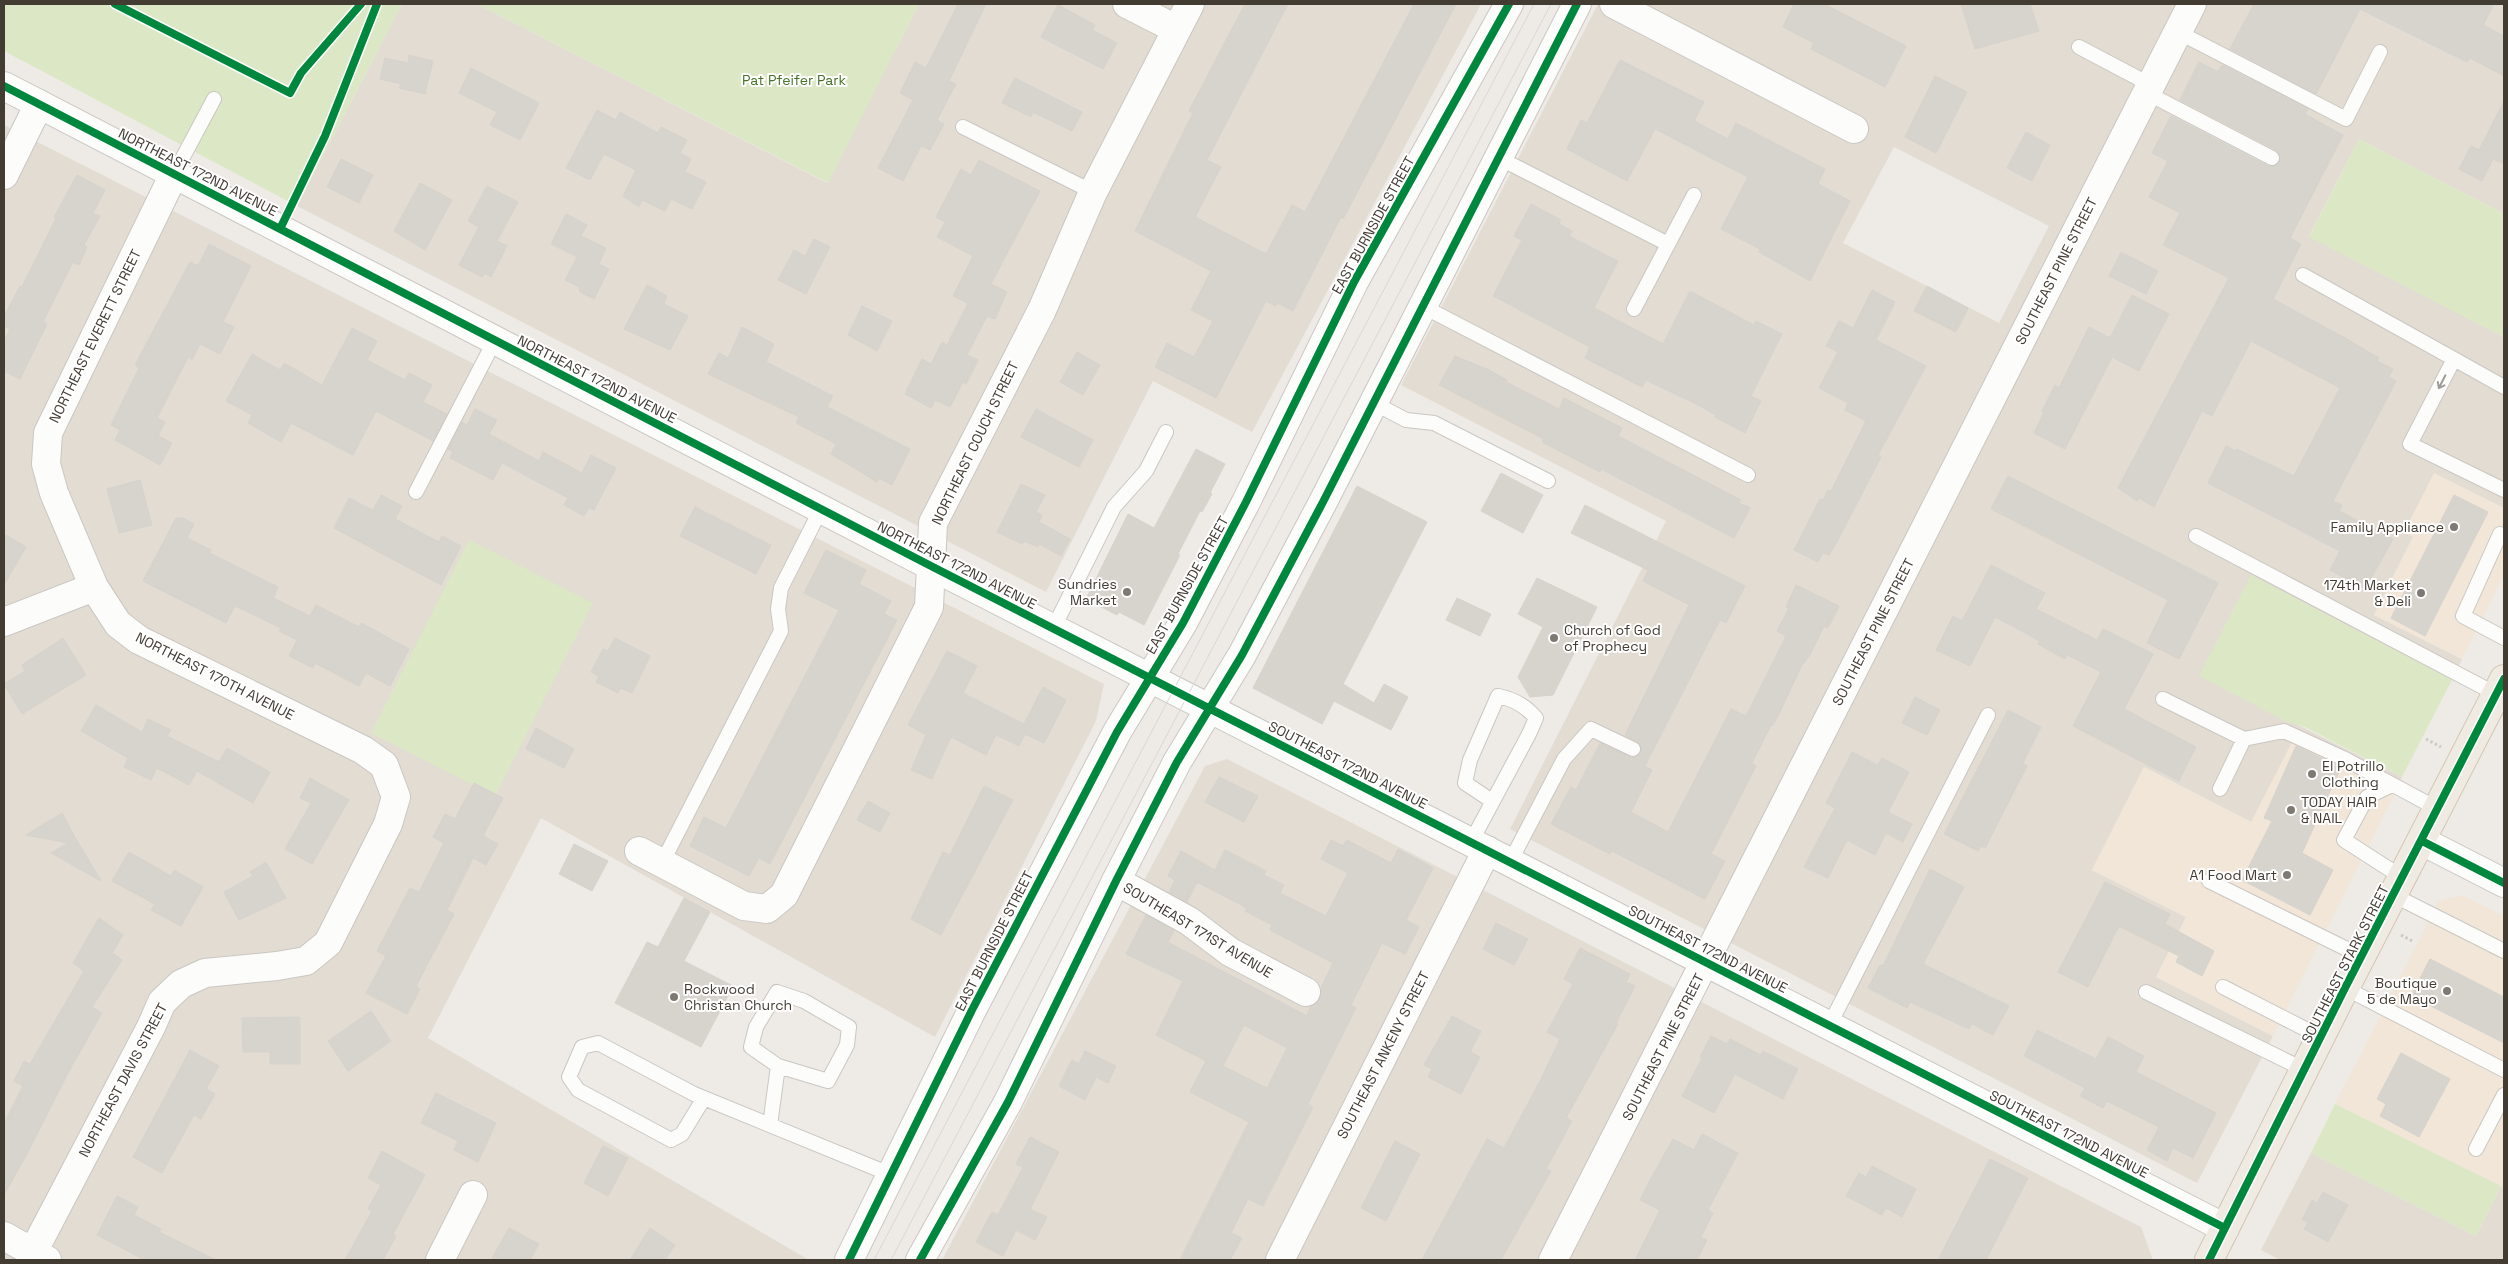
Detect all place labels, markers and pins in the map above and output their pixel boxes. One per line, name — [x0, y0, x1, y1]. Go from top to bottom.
place label: Family Appliance — [2331, 518, 2444, 536]
marker: Family Appliance — [2448, 521, 2460, 533]
place label: Sundries Market — [1058, 575, 1117, 609]
place label: 174th Market & Deli — [2324, 576, 2411, 610]
marker: Sundries Market — [1121, 586, 1133, 598]
marker: 174th Market & Deli — [2415, 587, 2427, 599]
place label: Church of God of Prophecy — [1564, 621, 1661, 655]
marker: Church of God of Prophecy — [1548, 632, 1560, 644]
place label: El Potrillo Clothing — [2322, 757, 2384, 791]
marker: El Potrillo Clothing — [2306, 768, 2318, 780]
place label: TODAY HAIR & NAIL — [2301, 793, 2377, 827]
marker: TODAY HAIR & NAIL — [2285, 804, 2297, 816]
place label: A1 Food Mart — [2189, 866, 2277, 884]
marker: A1 Food Mart — [2281, 869, 2293, 881]
place label: Boutique 5 de Mayo — [2367, 974, 2437, 1008]
place label: Rockwood Christan Church — [684, 980, 792, 1014]
marker: Boutique 5 de Mayo — [2441, 985, 2453, 997]
marker: Rockwood Christan Church — [668, 991, 680, 1003]

